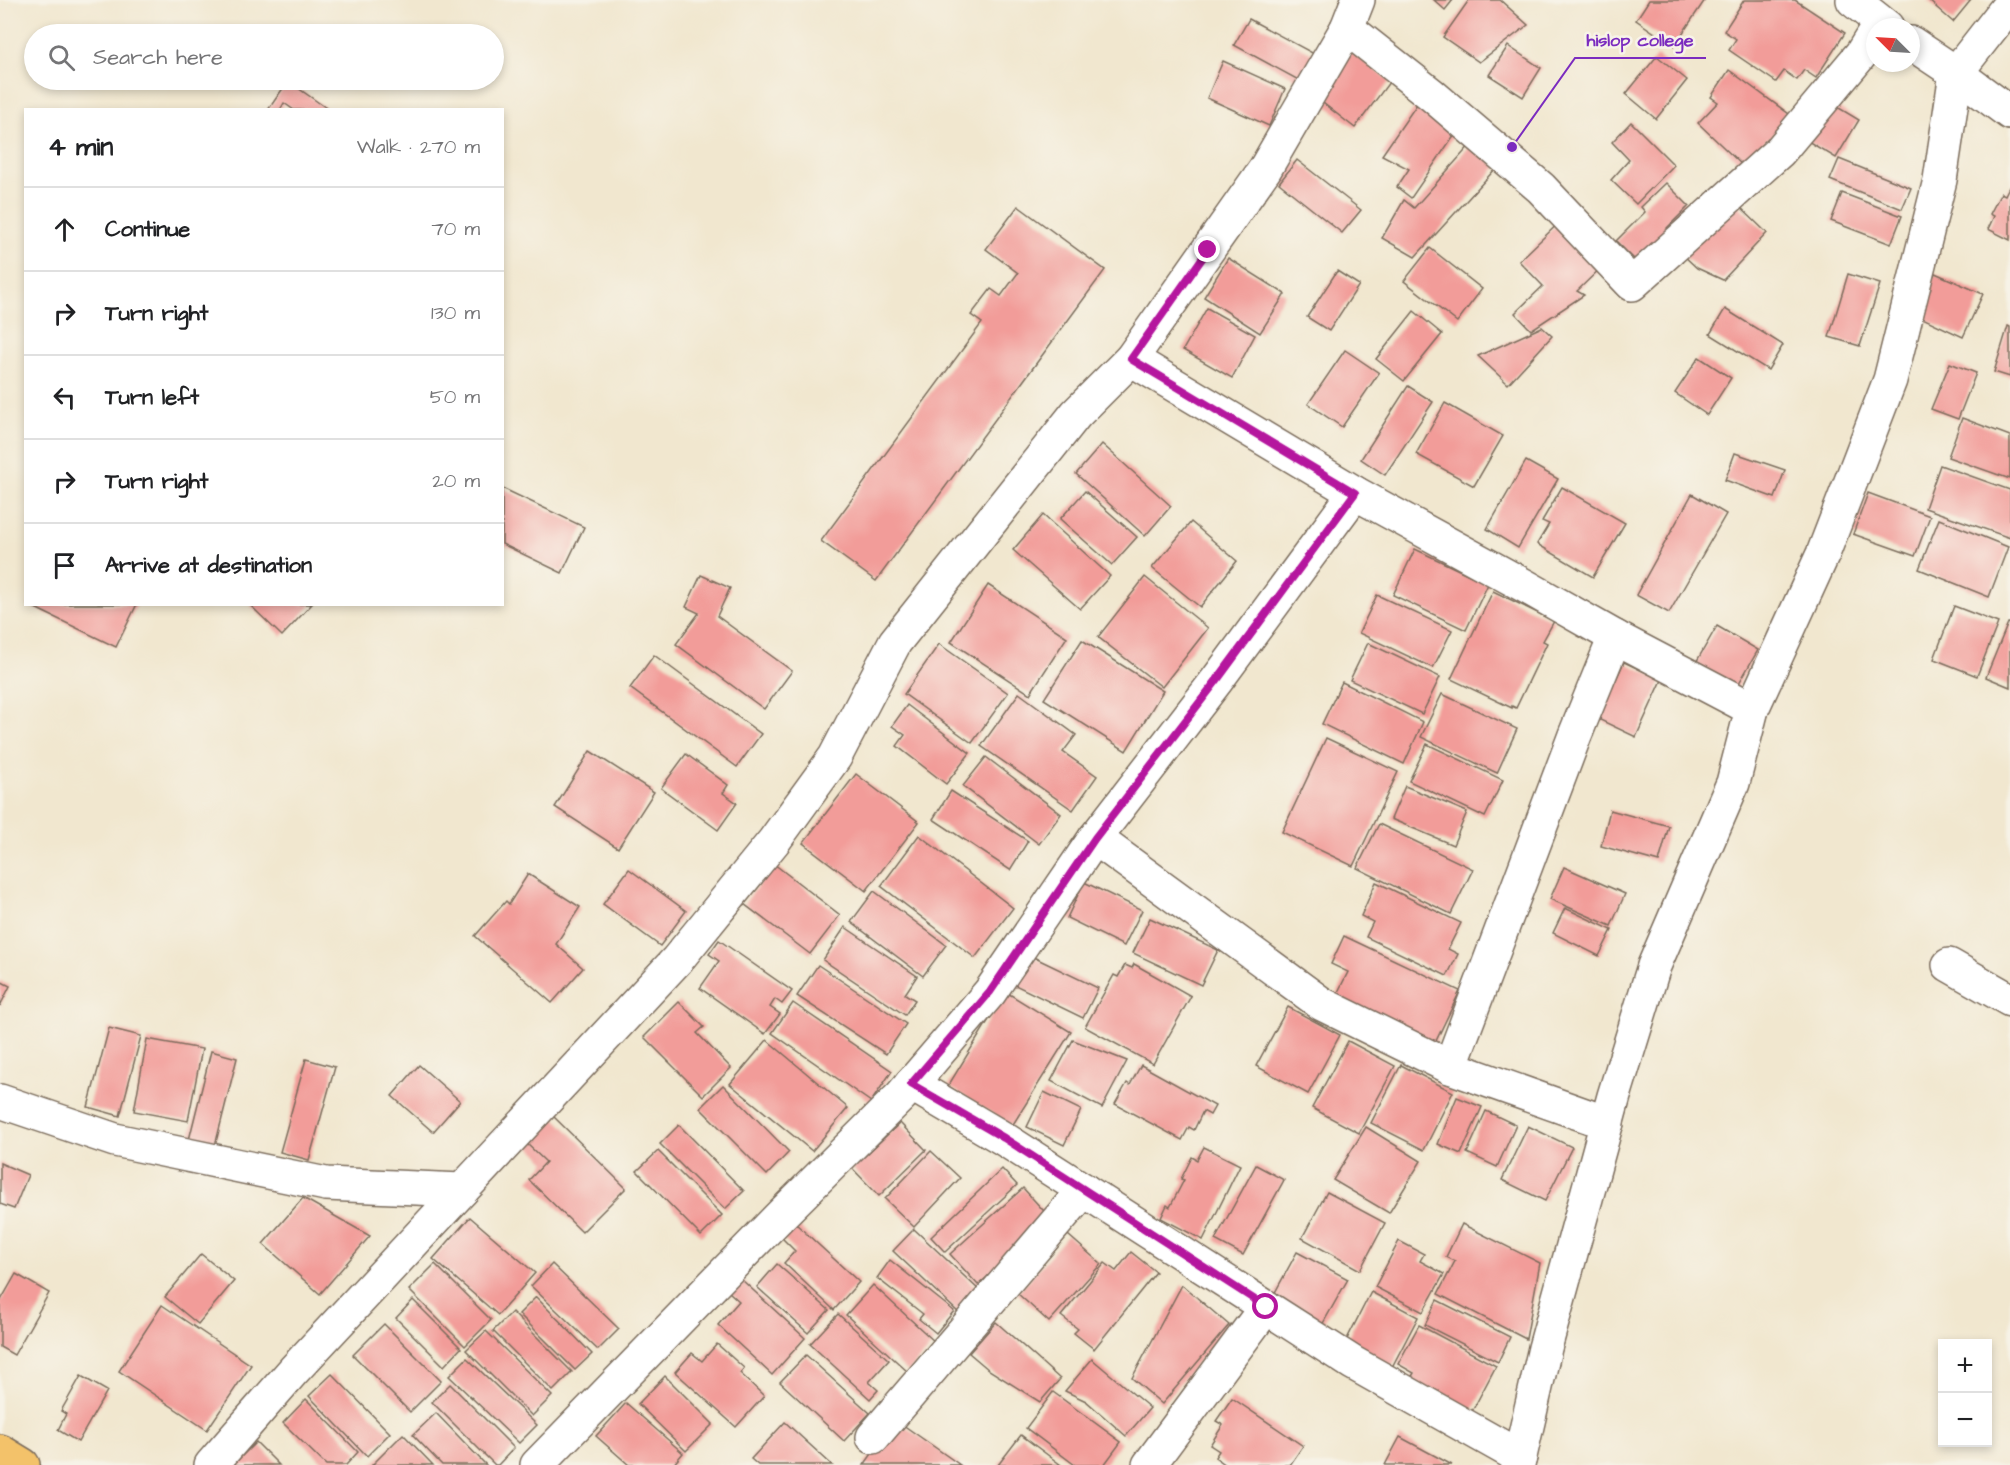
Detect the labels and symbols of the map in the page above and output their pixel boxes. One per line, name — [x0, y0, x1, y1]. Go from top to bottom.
north arrow — [1866, 18, 1920, 72]
callout: hislop college — [1575, 22, 1706, 58]
text: hislop college — [1587, 28, 1694, 54]
route end — [1194, 236, 1220, 262]
route start — [1252, 1293, 1278, 1319]

